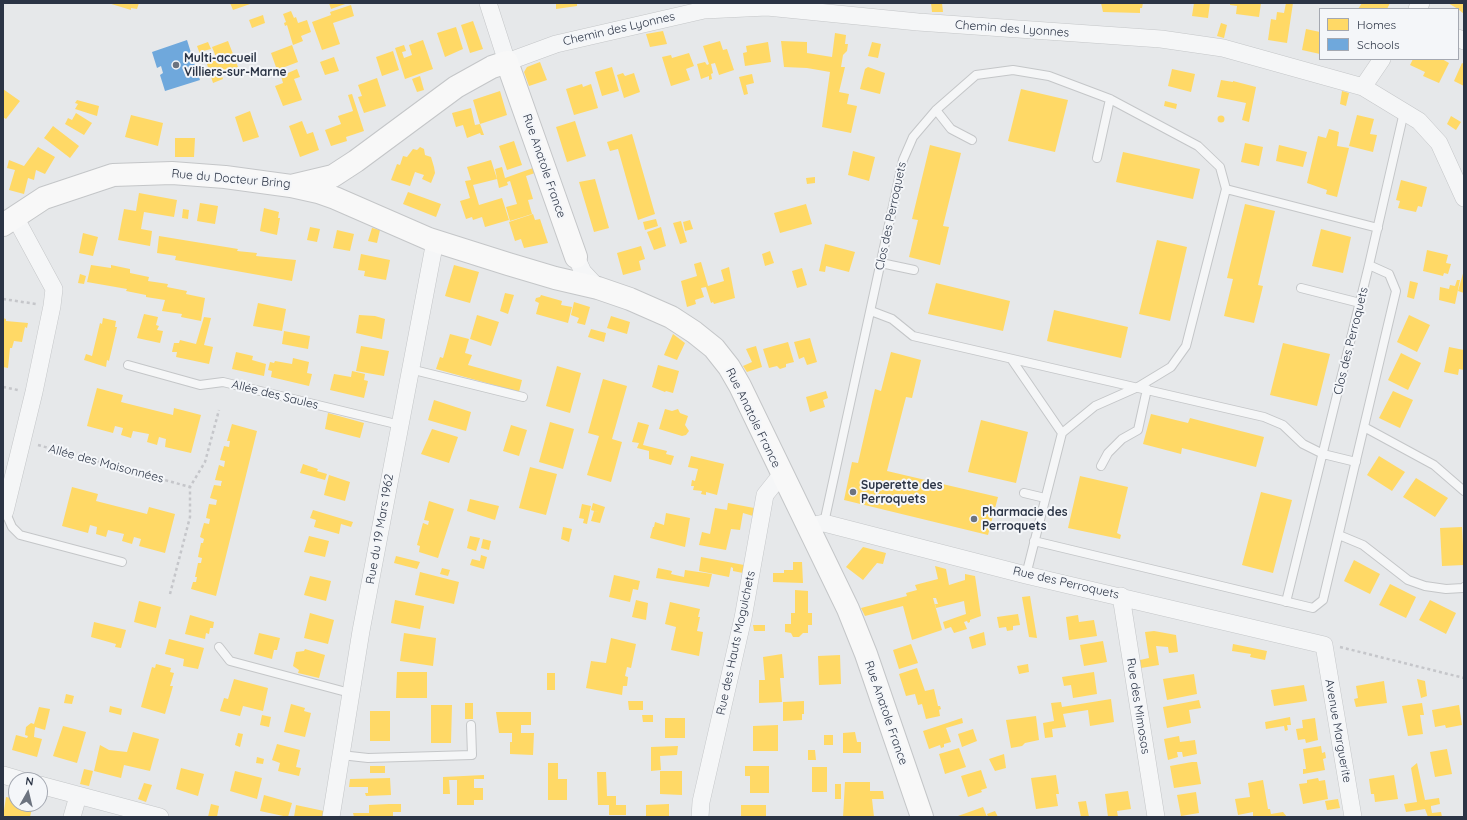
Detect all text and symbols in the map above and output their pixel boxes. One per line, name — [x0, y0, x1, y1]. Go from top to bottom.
legend — [1319, 8, 1459, 60]
street label: Chemin des Lyonnes — [562, 9, 676, 49]
text: Homes — [1357, 17, 1396, 32]
street label: Chemin des Lyonnes — [954, 18, 1070, 40]
text: Schools — [1357, 37, 1400, 52]
place label: Multi-accueil Villiers-sur-Marne — [184, 51, 287, 79]
marker: Multi-accueil Villiers-sur-Marne — [171, 60, 181, 70]
street label: Rue Anatole France — [519, 112, 569, 220]
street label: Clos des Perroquets — [872, 160, 910, 272]
street label: Rue du Docteur Bring — [171, 167, 291, 191]
street label: Clos des Perroquets — [1331, 286, 1371, 396]
street label: Rue Anatole France — [723, 366, 783, 470]
street label: Allée des Saules — [230, 377, 320, 413]
street label: Allée des Maisonnées — [47, 442, 165, 486]
street label: Rue du 19 Mars 1962 — [363, 473, 397, 585]
place label: Superette des Perroquets — [861, 478, 942, 506]
marker: Superette des Perroquets — [848, 487, 858, 497]
place label: Pharmacie des Perroquets — [982, 505, 1068, 533]
marker: Pharmacie des Perroquets — [969, 514, 979, 524]
street label: Rue des Perroquets — [1011, 564, 1121, 602]
street label: Rue des Hauts Moguichets — [714, 569, 758, 717]
street label: Rue des Mimosas — [1123, 657, 1153, 755]
street label: Rue Anatole France — [861, 659, 911, 767]
street label: Avenue Marguerite — [1322, 678, 1354, 784]
north arrow — [8, 772, 48, 812]
text: N — [25, 774, 35, 789]

